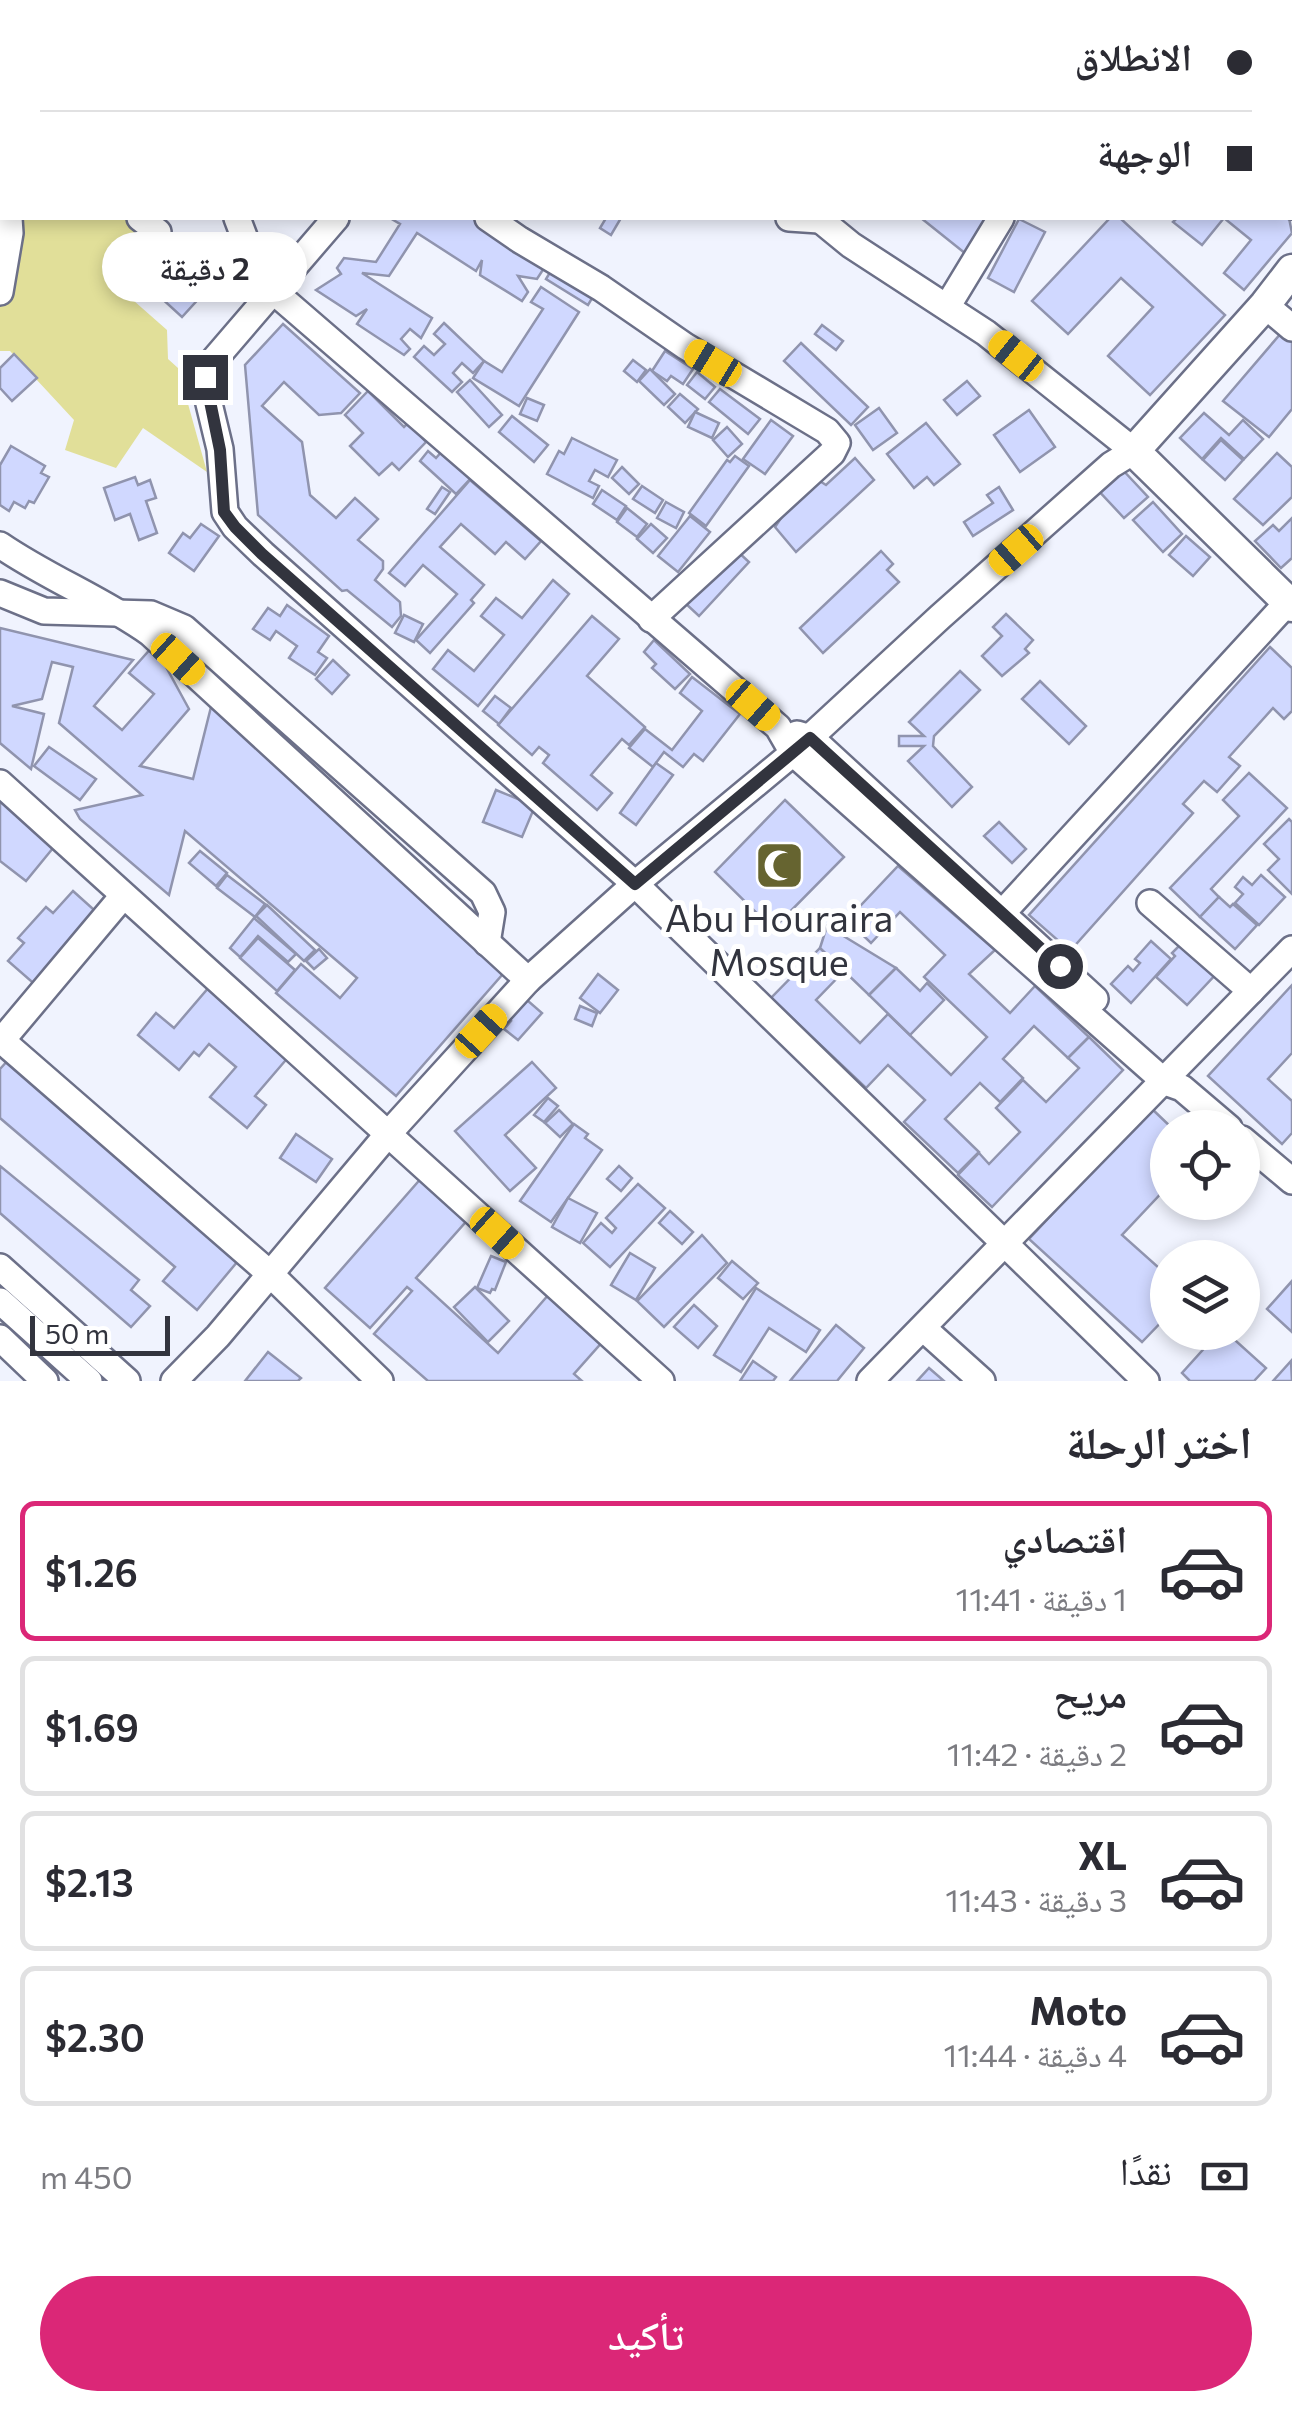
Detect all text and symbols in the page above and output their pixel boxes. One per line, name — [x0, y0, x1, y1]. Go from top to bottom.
text: الانطلاق — [1074, 32, 1192, 79]
text: الوجهة — [1097, 128, 1192, 175]
callout: 2 دقيقة — [102, 232, 308, 302]
text: 2 دقيقة — [159, 247, 250, 287]
car — [983, 325, 1049, 387]
car — [680, 335, 746, 391]
route end — [183, 355, 228, 400]
car — [984, 519, 1048, 581]
car — [146, 628, 210, 690]
car — [721, 674, 785, 736]
mosque icon: Abu Houraira Mosque — [753, 839, 805, 891]
place label: Abu Houraira Mosque — [665, 893, 893, 984]
route start — [1038, 944, 1083, 989]
car — [450, 999, 512, 1063]
map controls — [1150, 1110, 1260, 1350]
button: locate — [1150, 1110, 1260, 1220]
car — [465, 1202, 529, 1264]
button: layers — [1150, 1240, 1260, 1350]
scale bar — [30, 1311, 170, 1356]
text: 50 m — [45, 1316, 109, 1350]
text: اختر الرحلة — [1066, 1413, 1252, 1468]
text: اقتصادي — [1003, 1514, 1127, 1561]
icon: car — [1157, 1526, 1247, 1616]
text: $1.26 — [45, 1548, 138, 1595]
text: 1 دقيقة · 11:41 — [955, 1578, 1127, 1618]
text: مريح — [1053, 1669, 1127, 1716]
icon: car — [1157, 1681, 1247, 1771]
text: $1.69 — [45, 1703, 139, 1750]
text: 2 دقيقة · 11:42 — [947, 1733, 1127, 1773]
text: XL — [1078, 1831, 1127, 1878]
icon: car — [1157, 1836, 1247, 1926]
text: $2.13 — [45, 1858, 134, 1905]
text: 3 دقيقة · 11:43 — [945, 1879, 1127, 1919]
text: Moto — [1029, 1986, 1127, 2033]
icon: car — [1157, 1991, 1247, 2081]
text: $2.30 — [45, 2013, 145, 2060]
text: 4 دقيقة · 11:44 — [943, 2034, 1127, 2074]
text: نقدًا — [1120, 2146, 1172, 2193]
icon: cash — [1197, 2149, 1252, 2204]
text: 450 m — [40, 2156, 133, 2196]
button: تأكيد — [40, 2276, 1252, 2391]

